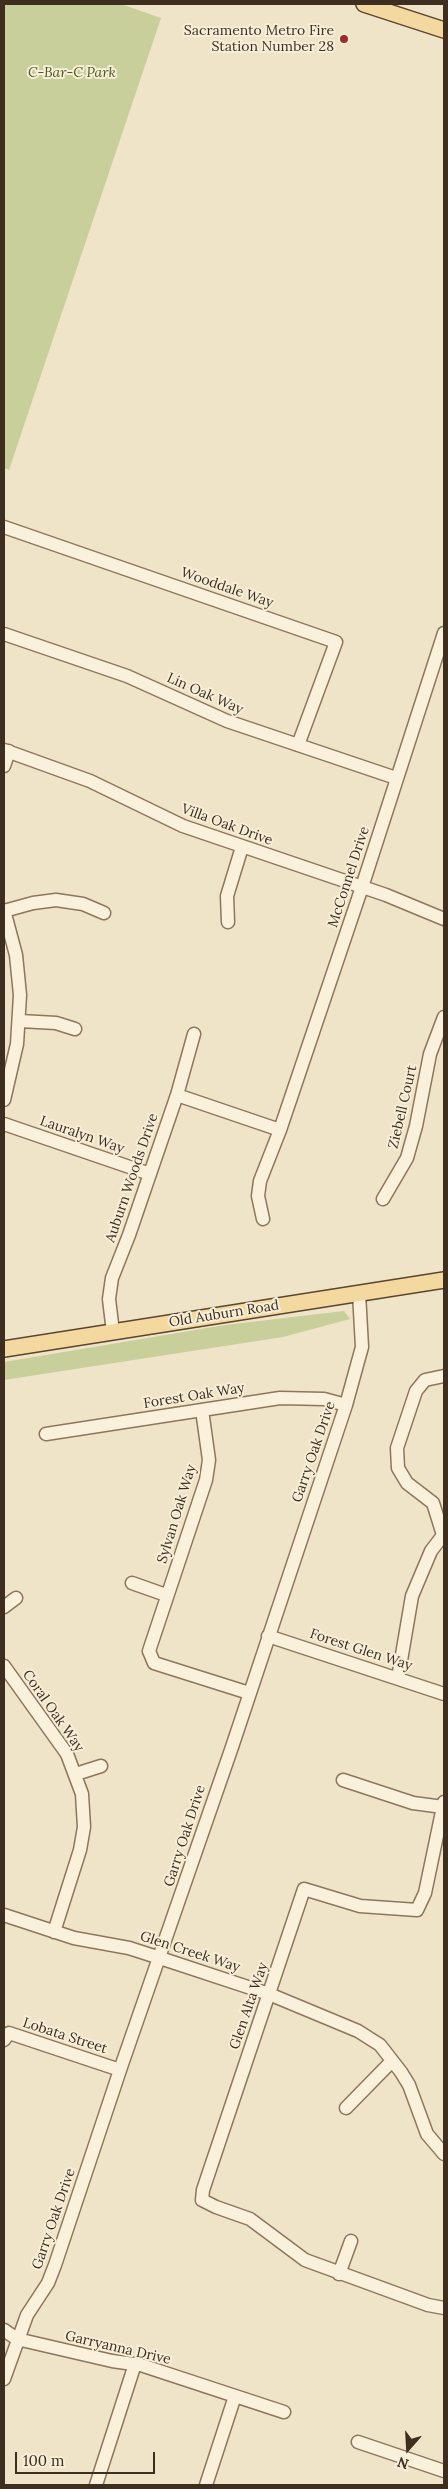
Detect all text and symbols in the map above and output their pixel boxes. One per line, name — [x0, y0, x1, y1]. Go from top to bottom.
place label: Sacramento Metro Fire Station Number 28 — [184, 23, 334, 56]
marker: Sacramento Metro Fire Station Number 28 — [338, 33, 350, 45]
park label: C-Bar-C Park — [28, 65, 116, 81]
street label: Wooddale Way — [179, 564, 275, 612]
street label: Lin Oak Way — [164, 670, 246, 718]
street label: Villa Oak Drive — [179, 801, 275, 849]
street label: McConnel Drive — [325, 824, 373, 930]
street label: Ziebell Court — [385, 1064, 421, 1150]
street label: Auburn Woods Drive — [102, 1111, 162, 1245]
street label: Lauralyn Way — [38, 1113, 126, 1157]
street label: Old Auburn Road — [168, 1297, 280, 1331]
street label: Forest Oak Way — [142, 1380, 246, 1412]
street label: Garry Oak Drive — [289, 1399, 339, 1505]
street label: Sylvan Oak Way — [154, 1462, 200, 1566]
street label: Forest Glen Way — [308, 1625, 414, 1675]
street label: Coral Oak Way — [19, 1667, 87, 1755]
street label: Garry Oak Drive — [161, 1783, 209, 1889]
street label: Glen Creek Way — [138, 1928, 242, 1976]
street label: Glen Alta Way — [226, 1960, 272, 2052]
street label: Lobata Street — [21, 2014, 109, 2058]
street label: Garry Oak Drive — [29, 2166, 79, 2272]
street label: Garryanna Drive — [64, 2328, 172, 2368]
north arrow — [383, 2424, 433, 2474]
scale bar — [18, 2442, 158, 2474]
text: 100 m — [23, 2451, 64, 2470]
text: N — [395, 2453, 411, 2473]

